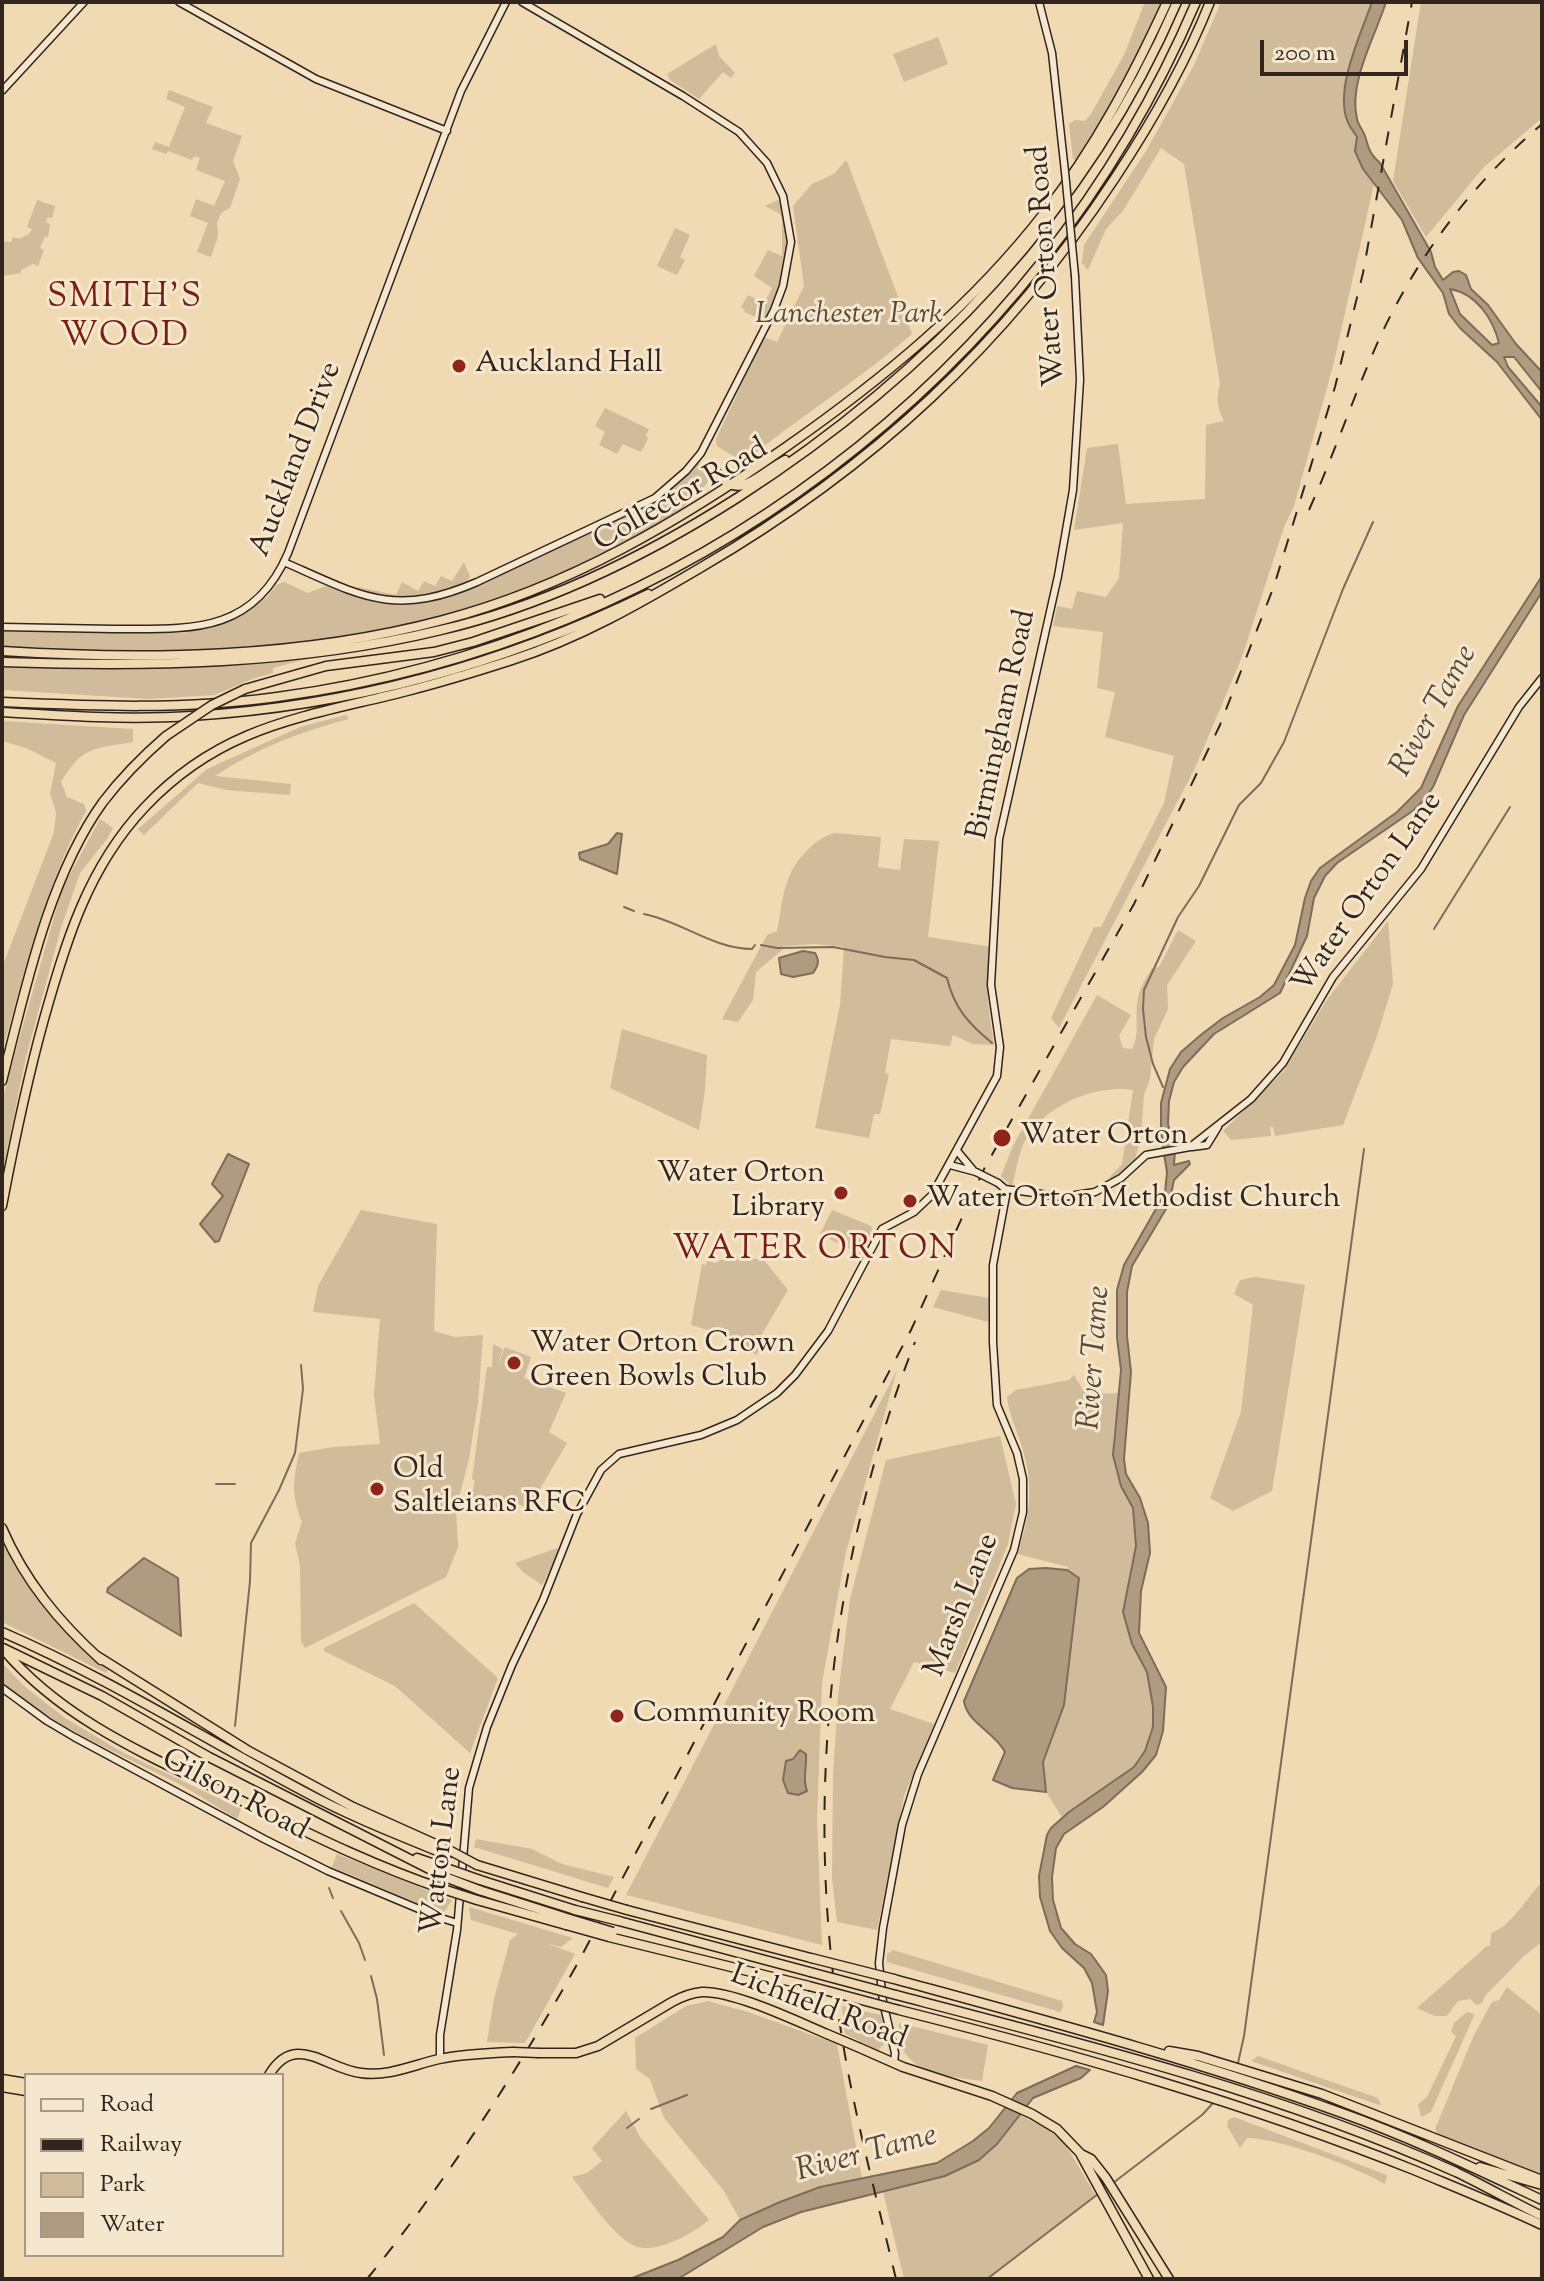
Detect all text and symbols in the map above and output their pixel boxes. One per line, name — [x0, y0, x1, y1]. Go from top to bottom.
scale bar — [1264, 24, 1412, 74]
text: 200 m — [1274, 37, 1336, 71]
street label: Water Orton Road — [1023, 144, 1075, 388]
district label: SMITH'S WOOD — [47, 280, 203, 360]
park label: Lanchester Park — [755, 299, 943, 335]
place label: Auckland Hall — [475, 348, 663, 384]
marker: Auckland Hall — [450, 357, 468, 375]
street label: Auckland Drive — [244, 358, 352, 562]
street label: Collector Road — [588, 433, 776, 561]
street label: Birmingham Road — [962, 607, 1046, 843]
water label: River Tame — [1384, 640, 1488, 784]
street label: Water Orton Lane — [1286, 786, 1452, 1002]
place label: Water Orton — [1020, 1120, 1188, 1156]
marker: Water Orton — [991, 1127, 1013, 1149]
place label: Water Orton Library — [657, 1158, 825, 1228]
place label: Water Orton Methodist Church — [926, 1183, 1341, 1219]
marker: Water Orton Library — [832, 1184, 850, 1202]
marker: Water Orton Methodist Church — [901, 1192, 919, 1210]
district label: WATER ORTON — [672, 1232, 958, 1272]
water label: River Tame — [1073, 1285, 1121, 1431]
place label: Water Orton Crown Green Bowls Club — [530, 1328, 795, 1398]
marker: Water Orton Crown Green Bowls Club — [505, 1354, 523, 1372]
place label: Old Saltleians RFC — [393, 1454, 586, 1524]
marker: Old Saltleians RFC — [368, 1480, 386, 1498]
street label: Marsh Lane — [919, 1529, 1009, 1683]
place label: Community Room — [633, 1698, 875, 1734]
marker: Community Room — [608, 1707, 626, 1725]
street label: Gilson Road — [154, 1743, 314, 1851]
street label: Watton Lane — [416, 1765, 472, 1937]
street label: Lichfield Road — [725, 1959, 911, 2059]
legend — [24, 2073, 284, 2257]
text: Road — [100, 2088, 154, 2122]
water label: River Tame — [792, 2119, 942, 2193]
text: Railway — [100, 2128, 182, 2162]
text: Park — [100, 2168, 146, 2202]
text: Water — [100, 2208, 164, 2242]

